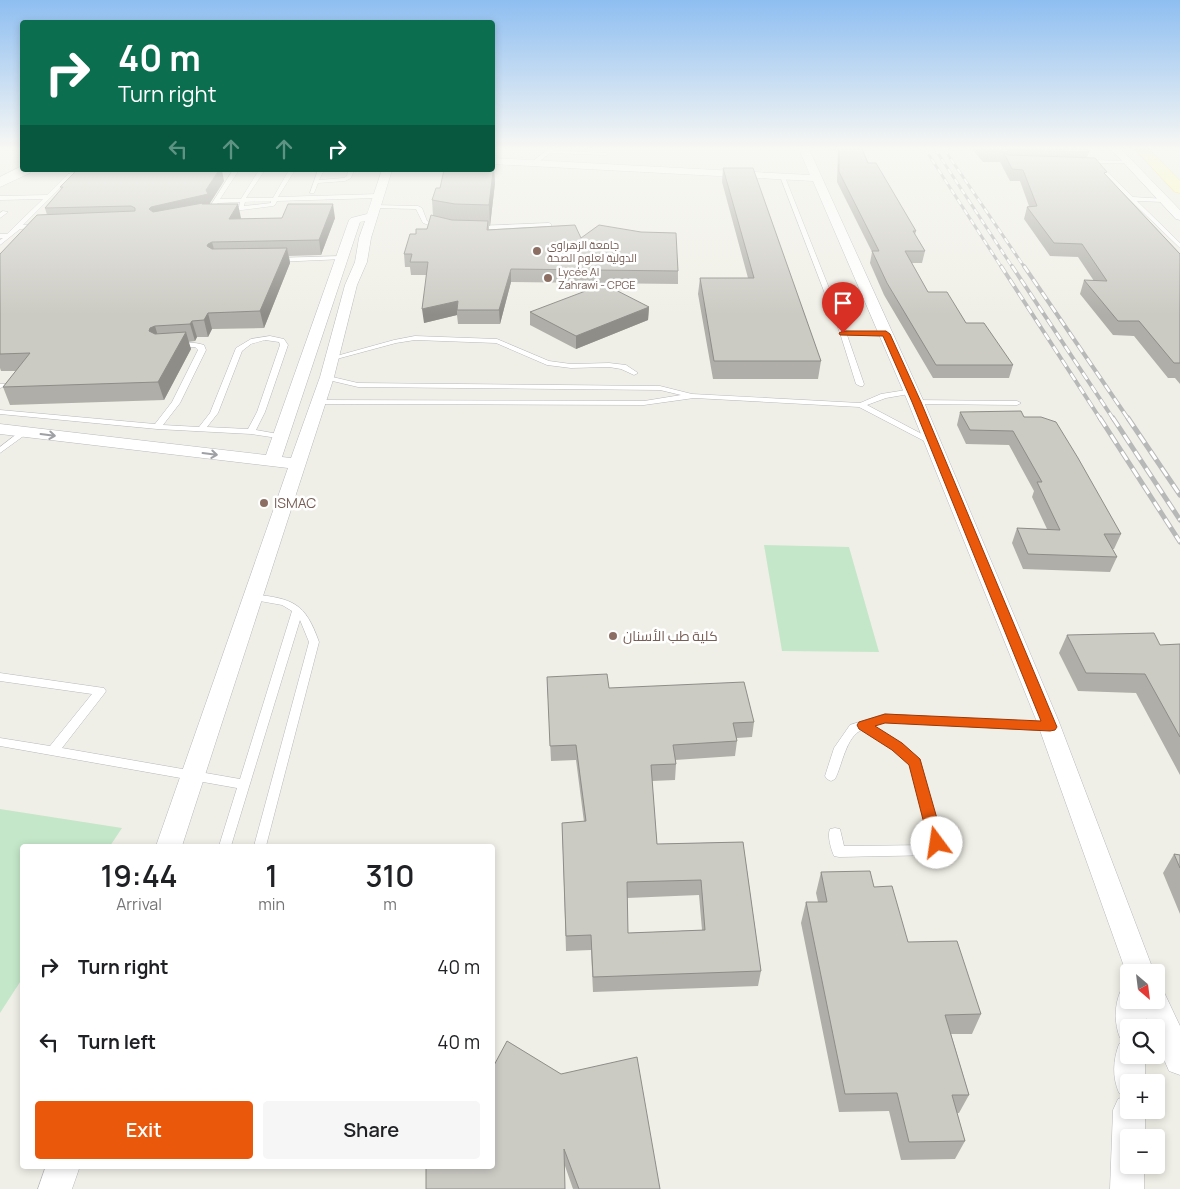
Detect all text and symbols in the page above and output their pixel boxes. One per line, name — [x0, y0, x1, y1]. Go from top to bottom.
text: 40 m — [118, 34, 201, 82]
icon: right — [35, 40, 100, 105]
text: Turn right — [118, 79, 216, 109]
icon: left — [164, 135, 192, 163]
icon: ahead — [217, 135, 245, 163]
icon: ahead — [270, 135, 298, 163]
icon: right — [323, 135, 351, 163]
place label: جامعة الزهراوي الدولية لعلوم الصحة — [547, 237, 637, 266]
marker: جامعة الزهراوي الدولية لعلوم الصحة — [531, 245, 543, 257]
place label: Lycée Al Zahrawi - CPGE — [558, 264, 636, 292]
marker: Lycée Al Zahrawi - CPGE — [542, 272, 554, 284]
pin — [822, 282, 864, 333]
icon: arrive — [829, 289, 857, 317]
one-way arrow — [40, 430, 56, 440]
one-way arrow — [202, 449, 218, 459]
place label: ISMAC — [274, 493, 316, 512]
marker: ISMAC — [258, 497, 270, 509]
place label: كلية طب الأسنان — [623, 626, 718, 645]
marker: كلية طب الأسنان — [607, 630, 619, 642]
position arrow — [910, 816, 962, 868]
text: 19:44 — [100, 855, 178, 896]
text: 1 — [265, 855, 278, 896]
text: 310 — [365, 855, 415, 896]
text: Arrival — [116, 893, 162, 915]
text: min — [258, 893, 285, 915]
text: m — [383, 893, 397, 915]
icon: right — [35, 953, 63, 981]
text: Turn right — [78, 954, 168, 980]
text: 40 m — [437, 954, 480, 980]
north arrow — [1120, 964, 1165, 1009]
map controls — [1120, 964, 1165, 1174]
button: search — [1120, 1019, 1165, 1064]
icon: left — [35, 1028, 63, 1056]
text: Turn left — [78, 1029, 156, 1055]
text: 40 m — [437, 1029, 480, 1055]
button: + — [1120, 1074, 1165, 1119]
button: Exit — [35, 1101, 253, 1159]
button: Share — [263, 1101, 480, 1159]
button: − — [1120, 1129, 1165, 1174]

